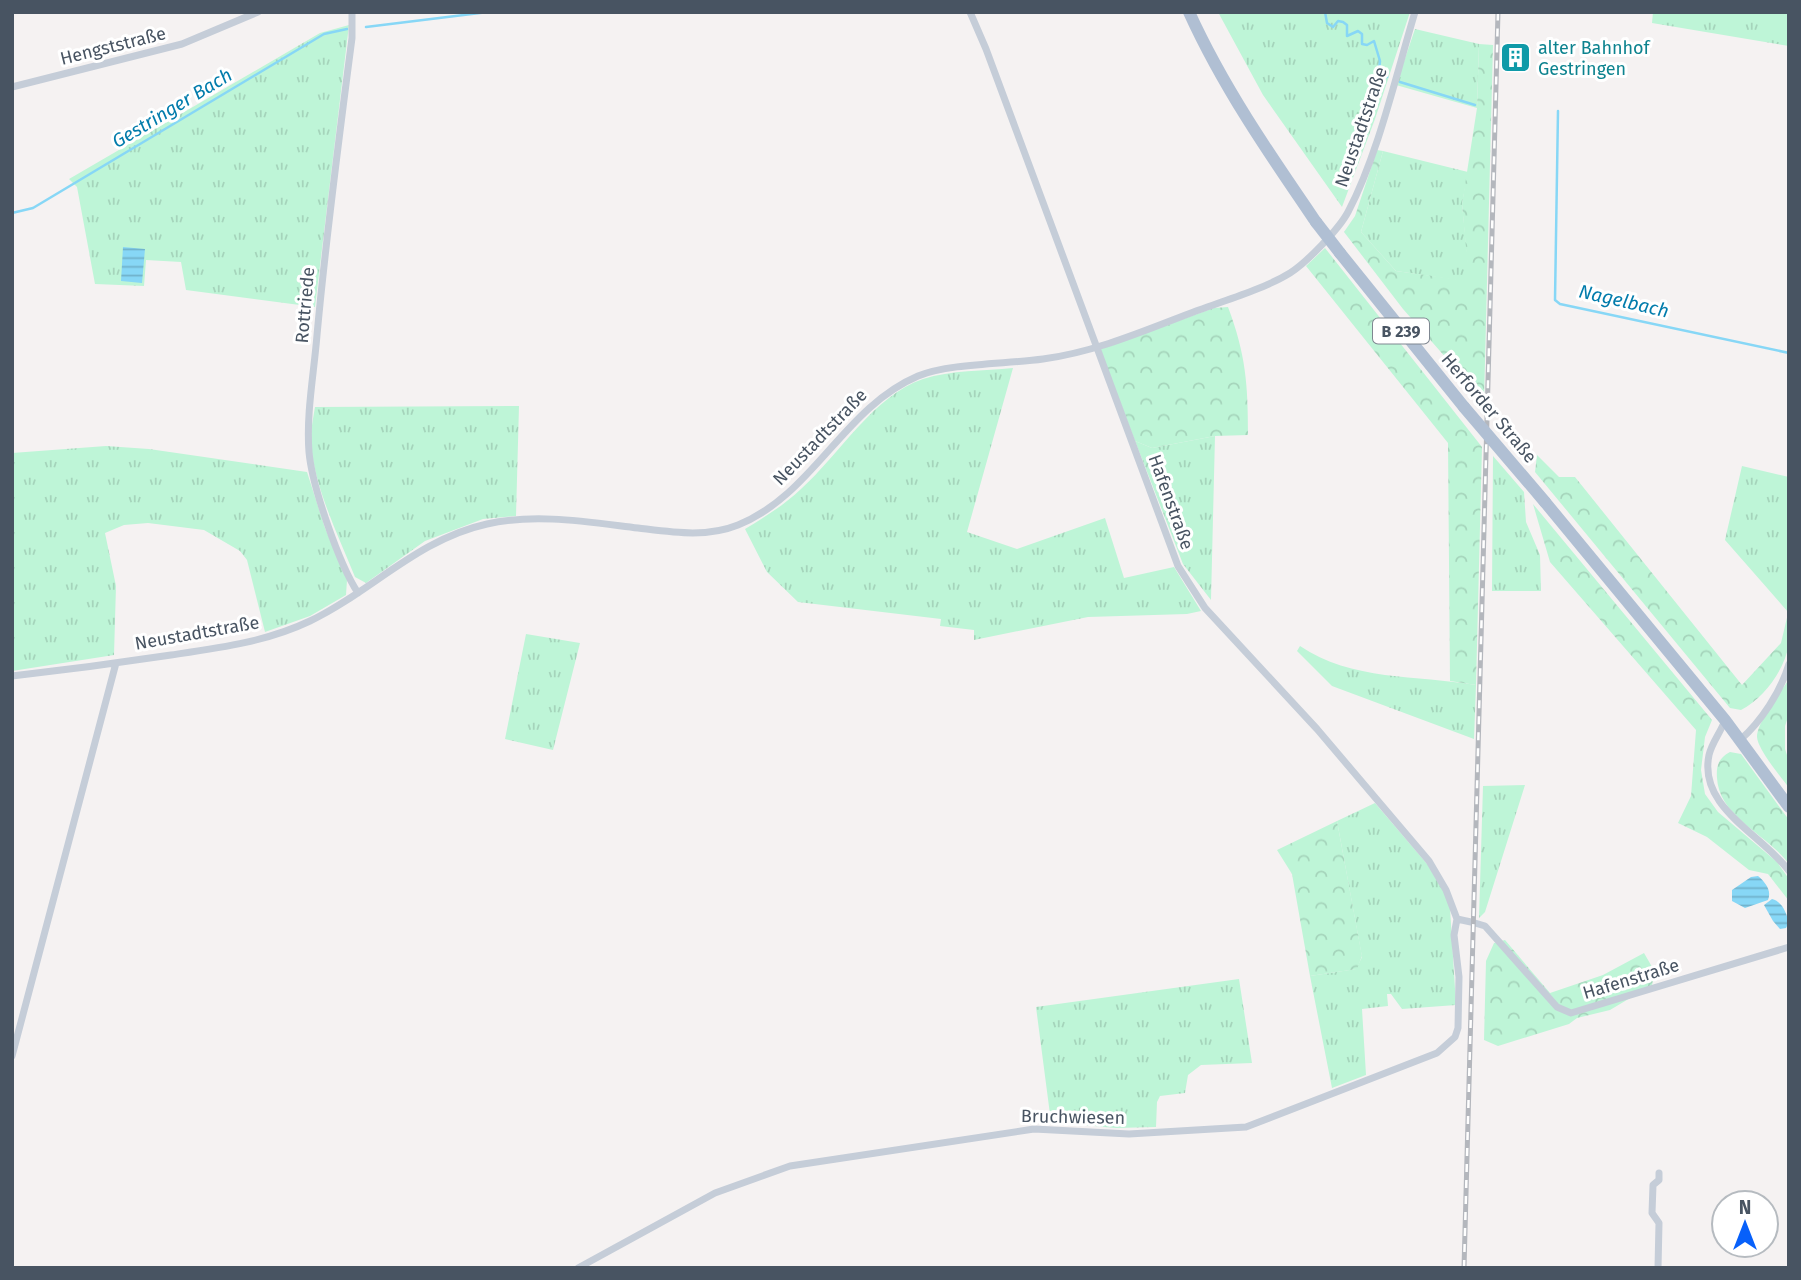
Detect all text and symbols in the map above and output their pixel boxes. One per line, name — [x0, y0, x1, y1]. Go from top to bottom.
street label: Hengststraße — [58, 22, 168, 70]
place label: alter Bahnhof Gestringen — [1538, 37, 1652, 80]
building icon: alter Bahnhof Gestringen — [1498, 41, 1532, 75]
water label: Gestringer Bach — [108, 63, 236, 153]
street label: Neustadtstraße — [1330, 64, 1392, 190]
street label: Rottriede — [291, 266, 319, 344]
water label: Nagelbach — [1577, 279, 1671, 323]
road number: B 239 — [1373, 318, 1429, 344]
street label: Herforder Straße — [1437, 348, 1541, 468]
street label: Neustadtstraße — [768, 384, 872, 490]
street label: Hafenstraße — [1144, 451, 1198, 553]
street label: Neustadtstraße — [133, 611, 261, 655]
street label: Hafenstraße — [1580, 954, 1682, 1004]
street label: Bruchwiesen — [1021, 1105, 1125, 1129]
north arrow — [1710, 1189, 1780, 1259]
text: N — [1739, 1196, 1751, 1219]

